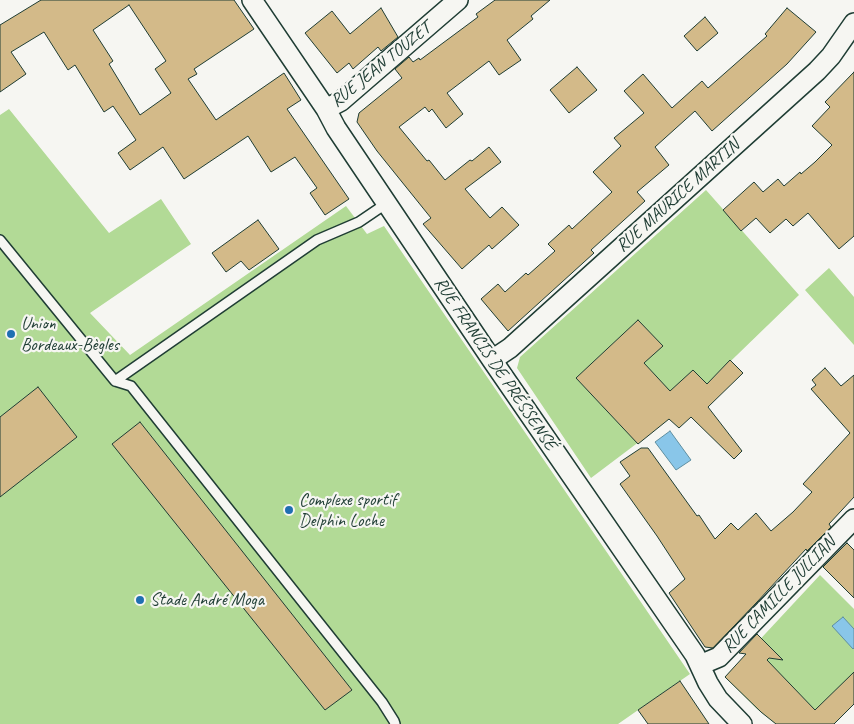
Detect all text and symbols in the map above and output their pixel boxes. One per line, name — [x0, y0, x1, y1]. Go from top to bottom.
street label: RUE JEAN TOUZET — [326, 18, 436, 112]
street label: RUE MAURICE MARTIN — [612, 135, 744, 257]
street label: RUE FRANCIS DE PRÉSSENSÉ — [429, 273, 561, 455]
place label: Union Bordeaux-Bègles — [21, 313, 119, 356]
marker: Union Bordeaux-Bègles — [5, 328, 17, 340]
place label: Complexe sportif Delphin Loche — [299, 489, 396, 532]
marker: Complexe sportif Delphin Loche — [283, 504, 295, 516]
street label: RUE CAMILLE JULLIAN — [718, 532, 840, 658]
place label: Stade André Moga — [150, 589, 264, 611]
marker: Stade André Moga — [134, 594, 146, 606]

